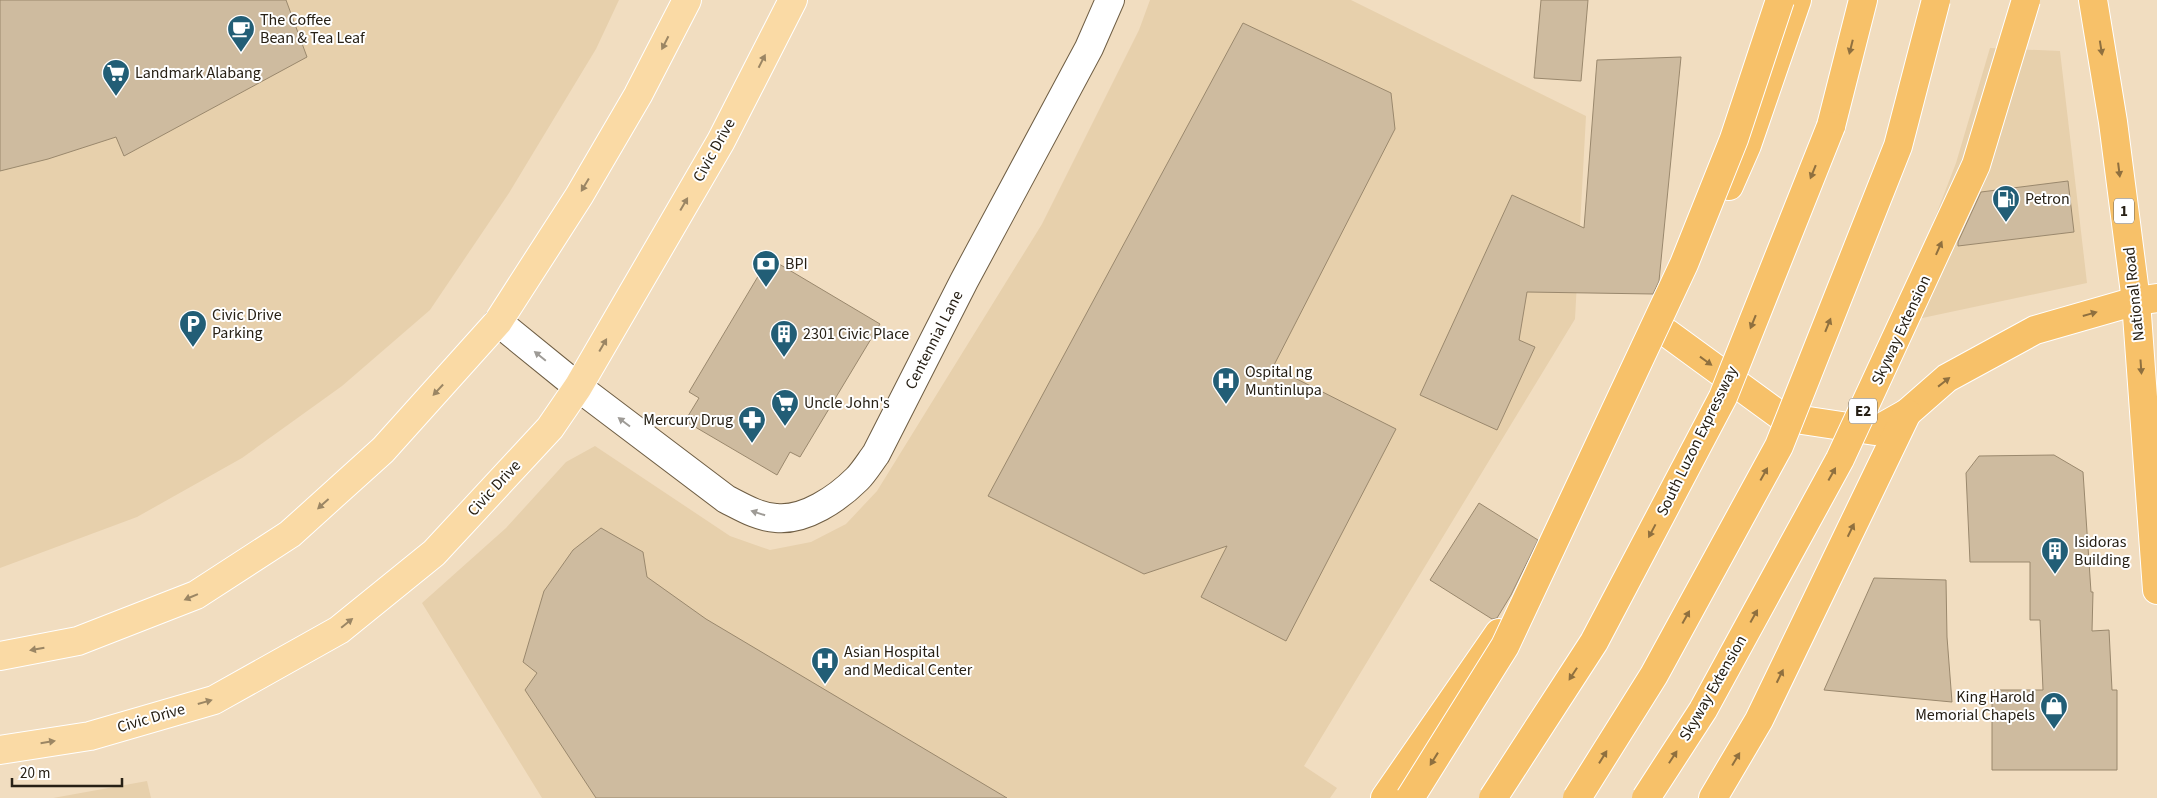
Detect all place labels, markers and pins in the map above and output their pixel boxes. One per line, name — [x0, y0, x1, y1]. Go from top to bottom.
place label: The Coffee Bean & Tea Leaf — [260, 9, 366, 49]
cafe icon: The Coffee Bean & Tea Leaf — [226, 14, 256, 53]
supermarket icon: Landmark Alabang — [101, 58, 131, 97]
place label: Landmark Alabang — [135, 62, 261, 84]
fuel station icon: Petron — [1991, 184, 2021, 223]
place label: Petron — [2025, 188, 2070, 210]
bank icon: BPI — [751, 249, 781, 288]
place label: BPI — [785, 253, 808, 275]
place label: Civic Drive Parking — [212, 304, 282, 344]
parking icon: Civic Drive Parking — [178, 309, 208, 348]
building icon: 2301 Civic Place — [769, 319, 799, 358]
place label: 2301 Civic Place — [803, 323, 909, 345]
place label: Ospital ng Muntinlupa — [1245, 361, 1322, 401]
hospital icon: Ospital ng Muntinlupa — [1211, 366, 1241, 405]
supermarket icon: Uncle John's — [770, 388, 800, 427]
place label: Uncle John's — [804, 392, 890, 414]
pharmacy icon: Mercury Drug — [737, 405, 767, 444]
place label: Mercury Drug — [643, 409, 733, 431]
place label: Isidoras Building — [2074, 531, 2130, 571]
building icon: Isidoras Building — [2040, 536, 2070, 575]
place label: Asian Hospital and Medical Center — [844, 641, 973, 681]
hospital icon: Asian Hospital and Medical Center — [810, 646, 840, 685]
place label: King Harold Memorial Chapels — [1915, 686, 2035, 726]
shop icon: King Harold Memorial Chapels — [2039, 691, 2069, 730]

